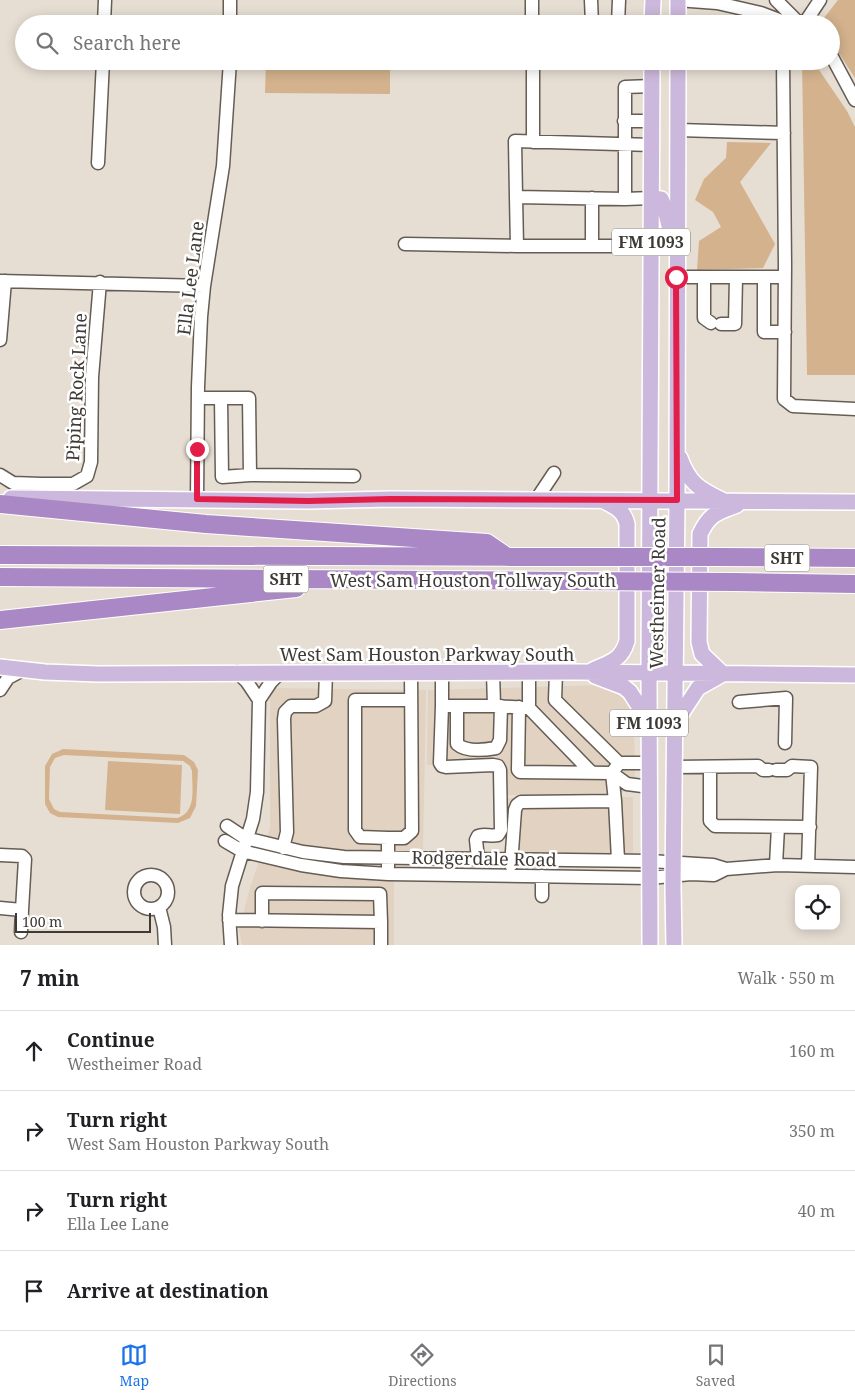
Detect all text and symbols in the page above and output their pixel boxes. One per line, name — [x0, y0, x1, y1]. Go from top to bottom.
search box — [15, 15, 840, 70]
icon: search — [33, 29, 61, 57]
text: Search here — [73, 30, 181, 56]
street label: Ella Lee Lane — [171, 219, 209, 337]
road number: FM 1093 — [612, 228, 690, 256]
route start — [665, 266, 688, 289]
street label: Piping Rock Lane — [60, 312, 92, 462]
route end — [186, 438, 209, 461]
street label: Westheimer Road — [644, 517, 670, 669]
road number: SHT — [764, 544, 810, 572]
road number: SHT — [264, 566, 308, 592]
street label: West Sam Houston Tollway South — [330, 568, 616, 592]
street label: West Sam Houston Parkway South — [280, 642, 574, 666]
road number: FM 1093 — [610, 710, 688, 736]
street label: Rodgerdale Road — [411, 845, 557, 871]
map controls — [795, 885, 840, 930]
button: locate — [795, 885, 840, 930]
scale bar — [15, 910, 151, 933]
text: 100 m — [22, 912, 62, 931]
text: 7 min — [20, 964, 79, 992]
text: Walk · 550 m — [738, 967, 835, 989]
text: Continue — [67, 1027, 155, 1053]
icon: ahead — [20, 1037, 48, 1065]
text: 160 m — [789, 1040, 835, 1062]
text: Westheimer Road — [67, 1053, 202, 1075]
text: Turn right — [67, 1107, 167, 1133]
icon: right — [20, 1117, 48, 1145]
text: 350 m — [789, 1120, 835, 1142]
text: West Sam Houston Parkway South — [67, 1133, 329, 1155]
text: Turn right — [67, 1187, 167, 1213]
icon: right — [20, 1197, 48, 1225]
text: 40 m — [798, 1200, 835, 1222]
text: Ella Lee Lane — [67, 1213, 169, 1235]
icon: arrive — [20, 1277, 48, 1305]
text: Arrive at destination — [67, 1278, 269, 1304]
tab: Map — [120, 1341, 149, 1390]
tab: Directions — [388, 1341, 457, 1390]
tab: Saved — [696, 1341, 735, 1390]

